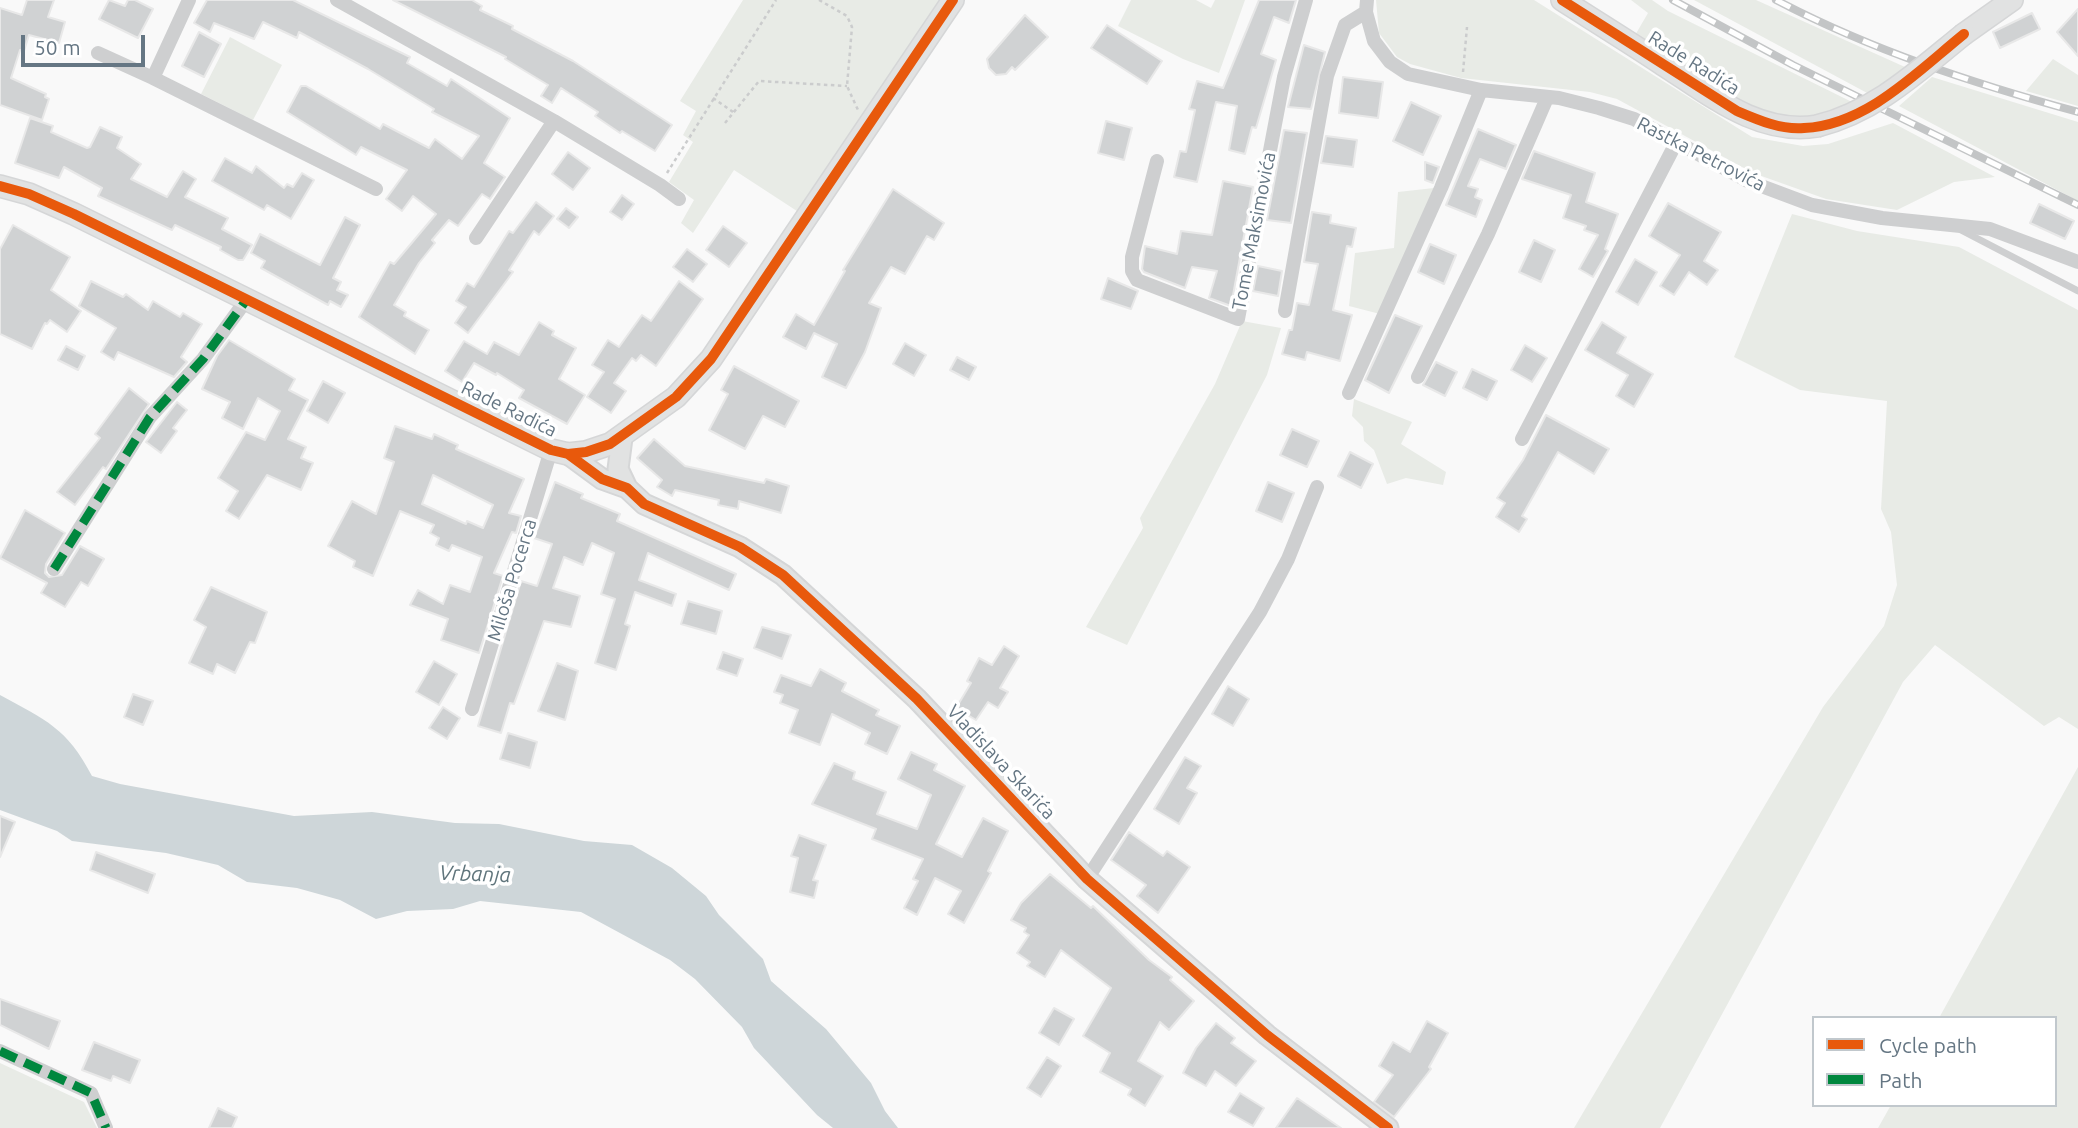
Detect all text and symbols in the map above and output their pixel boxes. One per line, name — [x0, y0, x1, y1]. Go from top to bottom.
scale bar — [24, 21, 149, 65]
street label: Rade Radića — [1644, 26, 1744, 100]
text: 50 m — [34, 35, 81, 59]
street label: Rastka Petrovića — [1633, 112, 1769, 196]
street label: Tome Maksimovića — [1227, 150, 1281, 312]
street label: Rade Radića — [458, 376, 560, 442]
street label: Miloša Pocerca — [483, 516, 541, 644]
street label: Vladislava Skarića — [942, 700, 1060, 824]
water label: Vrbanja — [439, 860, 511, 888]
legend — [1812, 1016, 2057, 1107]
text: Cycle path — [1879, 1033, 1977, 1057]
text: Path — [1879, 1068, 1922, 1092]

